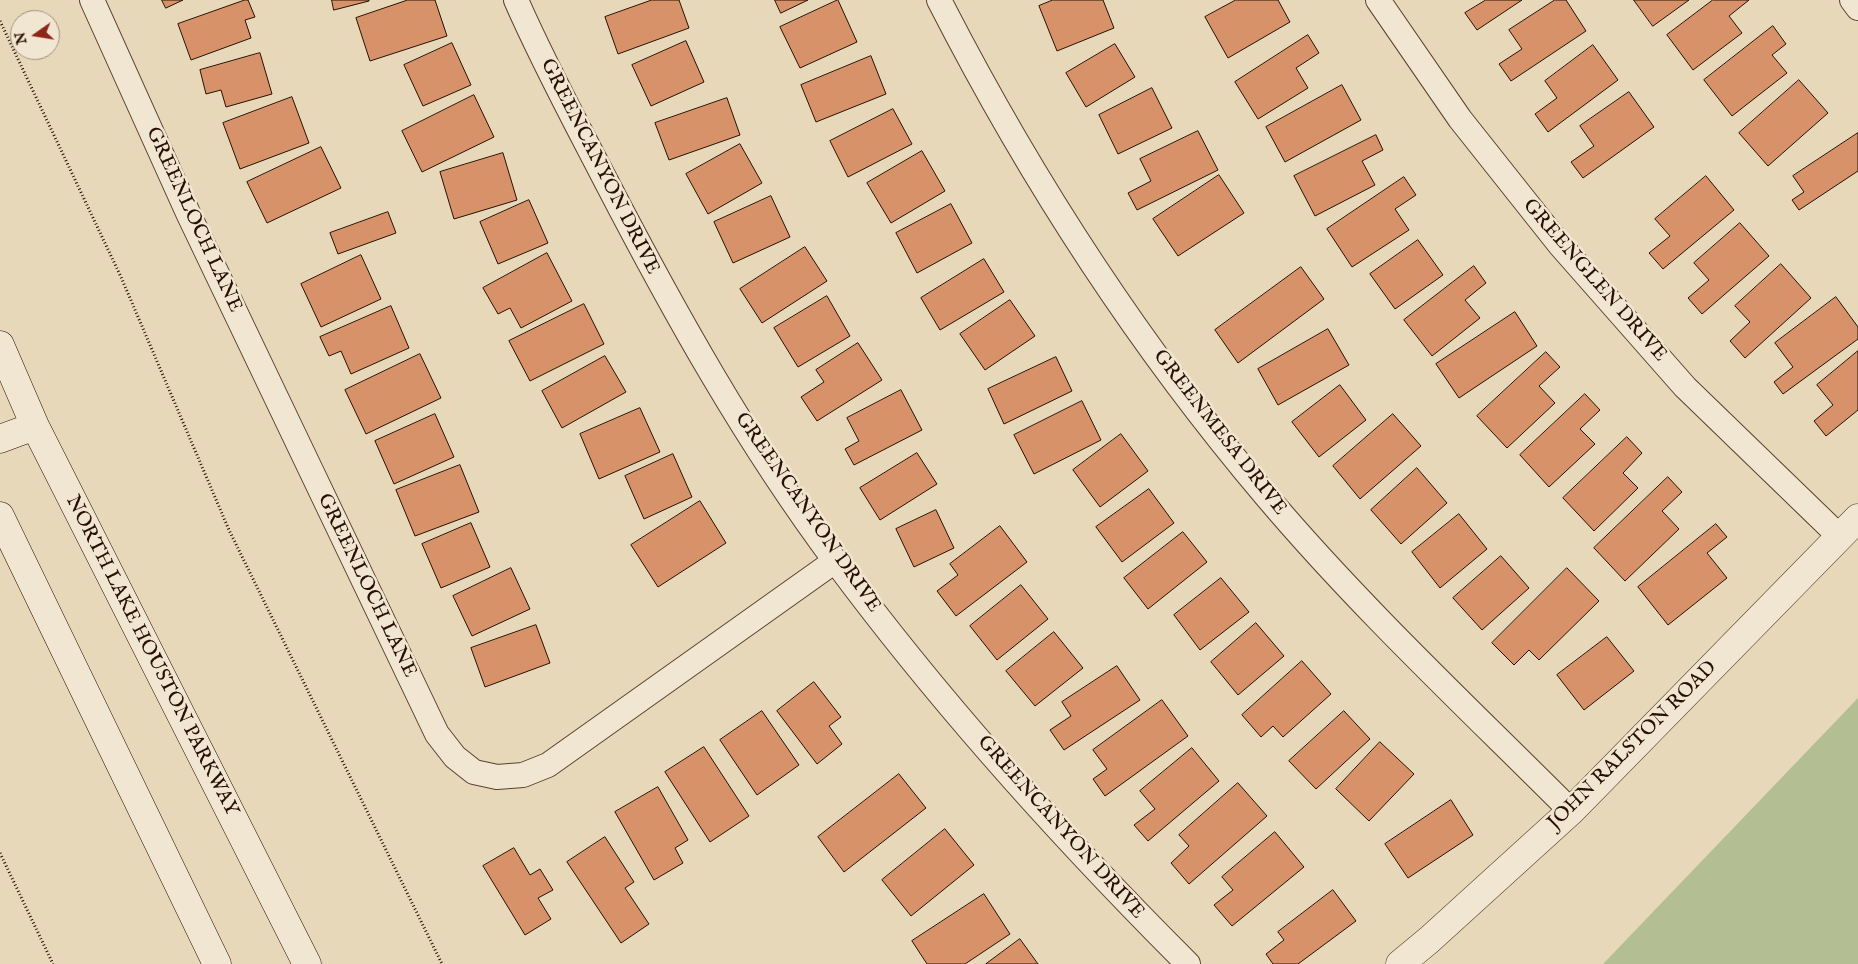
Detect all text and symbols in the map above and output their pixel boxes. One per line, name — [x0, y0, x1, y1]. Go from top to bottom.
north arrow — [10, 10, 60, 60]
text: N — [11, 30, 31, 46]
street label: GREENCANYON DRIVE — [534, 55, 664, 279]
street label: GREENLOCH LANE — [140, 124, 246, 316]
street label: GREENGLEN DRIVE — [1517, 195, 1671, 367]
street label: GREENMESA DRIVE — [1147, 346, 1291, 520]
street label: GREENCANYON DRIVE — [729, 408, 885, 618]
street label: GREENLOCH LANE — [311, 490, 421, 682]
street label: NORTH LAKE HOUSTON PARKWAY — [59, 492, 243, 820]
street label: JOHN RALSTON ROAD — [1543, 656, 1723, 836]
street label: GREENCANYON DRIVE — [971, 731, 1149, 925]

